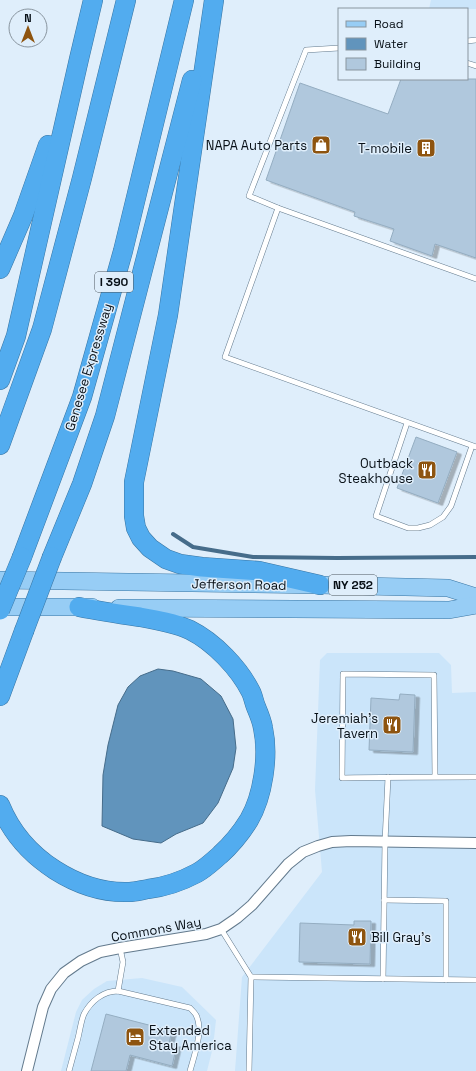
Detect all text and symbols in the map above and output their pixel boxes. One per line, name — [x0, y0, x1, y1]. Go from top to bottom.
north arrow — [8, 8, 48, 48]
legend — [338, 8, 468, 80]
text: N — [24, 11, 32, 25]
text: Road — [374, 16, 403, 32]
text: Water — [374, 36, 408, 52]
text: Building — [374, 56, 421, 72]
shop icon: NAPA Auto Parts — [310, 134, 332, 156]
place label: NAPA Auto Parts — [206, 137, 307, 154]
building icon: T-mobile — [415, 137, 437, 159]
place label: T-mobile — [358, 140, 412, 157]
road number: I 390 — [95, 272, 133, 292]
street label: Genesee Expressway — [61, 301, 116, 433]
place label: Outback Steakhouse — [339, 455, 413, 487]
restaurant icon: Outback Steakhouse — [416, 459, 438, 481]
street label: Jefferson Road — [191, 575, 287, 594]
road number: NY 252 — [329, 575, 377, 595]
place label: Jeremiah's Tavern — [311, 710, 378, 742]
restaurant icon: Jeremiah's Tavern — [381, 714, 403, 736]
street label: Commons Way — [110, 913, 203, 946]
restaurant icon: Bill Gray's — [346, 926, 368, 948]
place label: Bill Gray's — [371, 929, 431, 946]
place label: Extended Stay America — [149, 1022, 232, 1054]
hotel icon: Extended Stay America — [124, 1026, 146, 1048]

